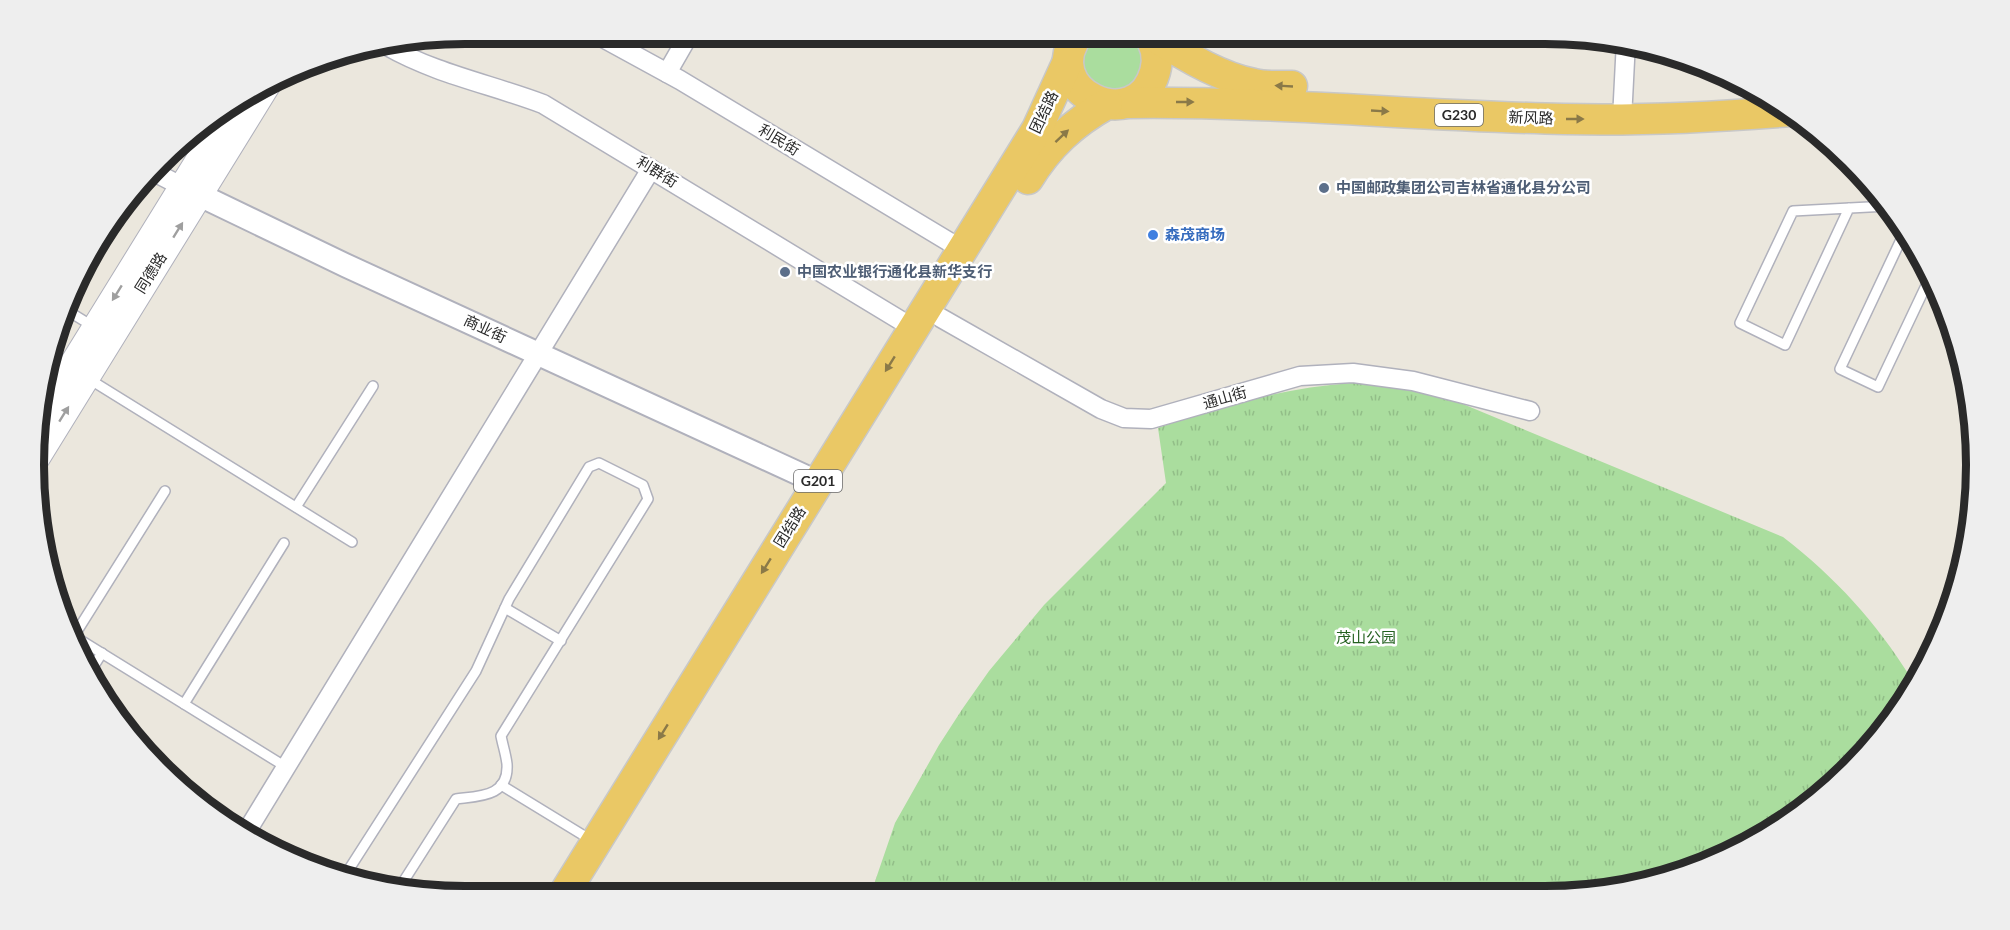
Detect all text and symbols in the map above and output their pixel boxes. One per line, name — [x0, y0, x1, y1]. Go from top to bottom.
one-way arrow — [1275, 82, 1294, 91]
street label: 团结路 — [1025, 87, 1061, 136]
one-way arrow — [1176, 97, 1195, 107]
road number: G230 — [1435, 104, 1483, 126]
one-way arrow — [1370, 106, 1389, 115]
street label: 新风路 — [1508, 107, 1554, 127]
one-way arrow — [1565, 114, 1584, 124]
street label: 利民街 — [756, 120, 803, 158]
one-way arrow — [1054, 129, 1069, 143]
street label: 利群街 — [634, 152, 681, 190]
place label: 中国邮政集团公司吉林省通化县分公司 — [1336, 178, 1591, 196]
marker: 中国邮政集团公司吉林省通化县分公司 — [1317, 181, 1331, 195]
one-way arrow — [172, 222, 183, 238]
place label: 森茂商场 — [1165, 225, 1225, 243]
marker: 森茂商场 — [1146, 228, 1160, 242]
street label: 同德路 — [131, 249, 170, 296]
place label: 中国农业银行通化县新华支行 — [797, 262, 992, 280]
marker: 中国农业银行通化县新华支行 — [778, 265, 792, 279]
one-way arrow — [112, 284, 123, 301]
street label: 商业街 — [461, 310, 510, 346]
one-way arrow — [884, 356, 895, 372]
street label: 通山街 — [1201, 382, 1249, 412]
one-way arrow — [58, 406, 69, 422]
road number: G201 — [794, 470, 842, 492]
street label: 团结路 — [770, 503, 809, 550]
one-way arrow — [760, 558, 771, 574]
park label: 茂山公园 — [1336, 628, 1396, 646]
one-way arrow — [658, 724, 669, 740]

